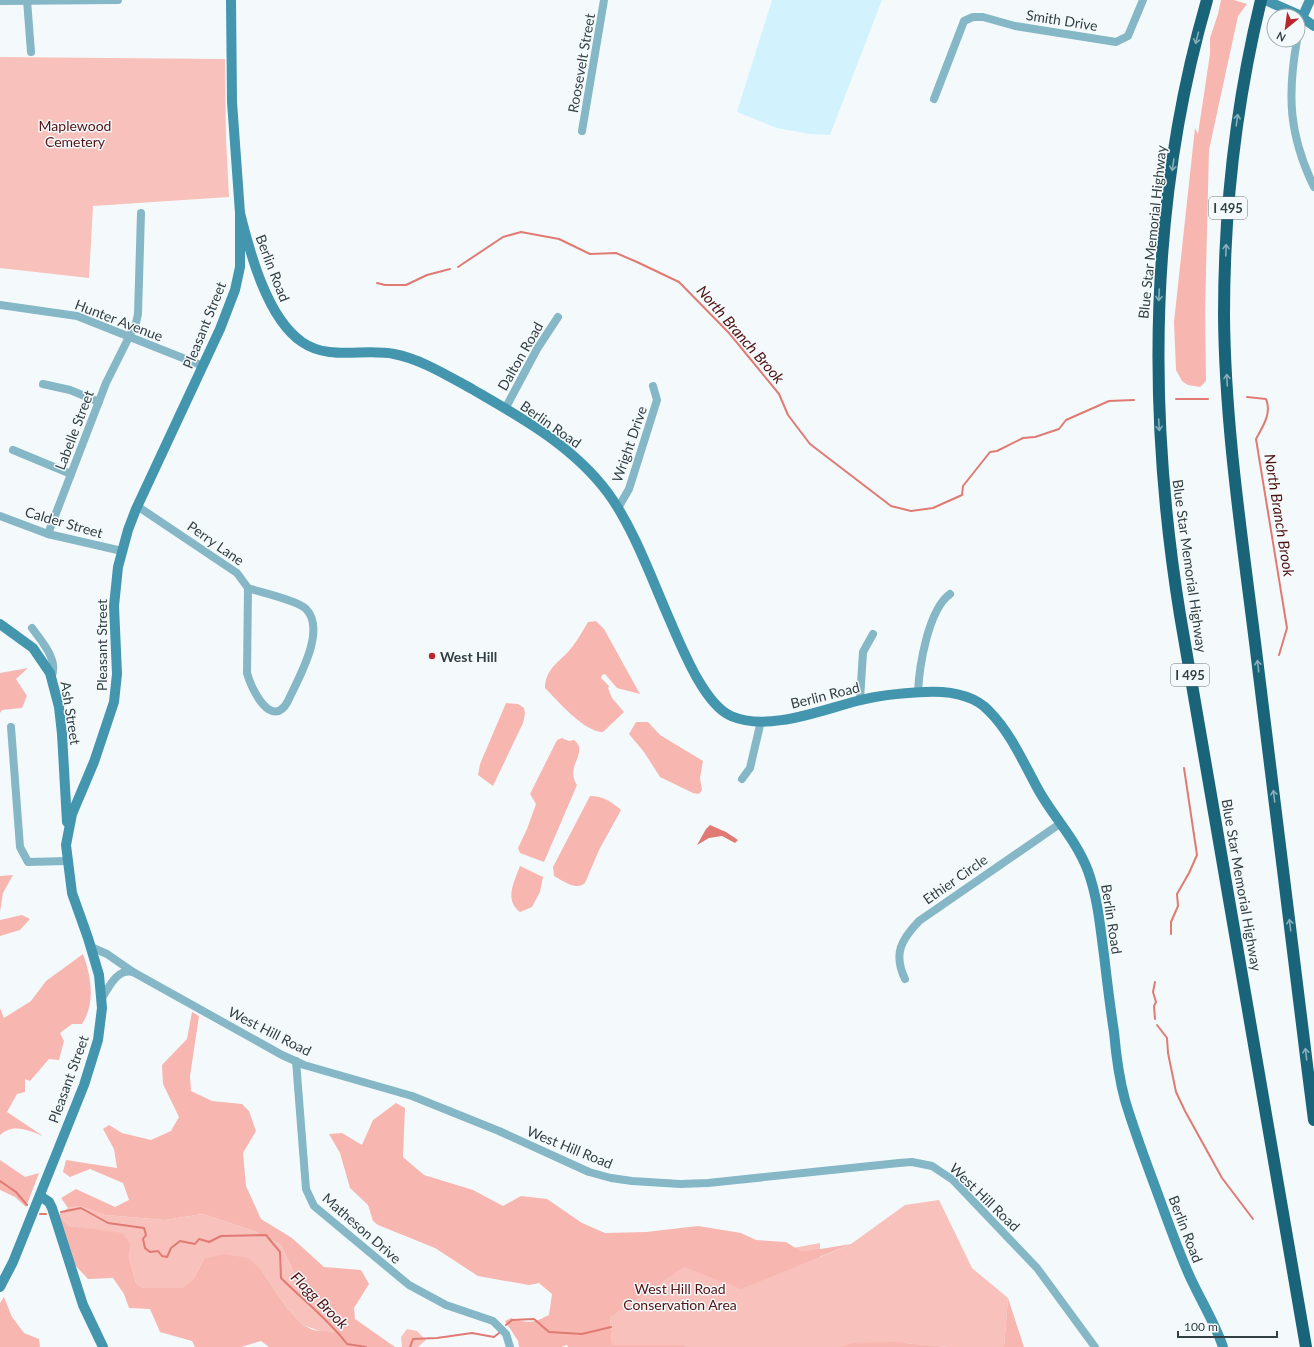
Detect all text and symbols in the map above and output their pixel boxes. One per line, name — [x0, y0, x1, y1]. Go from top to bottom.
street label: Smith Drive — [1025, 6, 1099, 34]
north arrow — [1266, 8, 1306, 48]
street label: Roosevelt Street — [564, 12, 598, 114]
text: N — [1274, 29, 1288, 45]
one-way arrow — [1192, 31, 1200, 44]
one-way arrow — [1233, 114, 1241, 127]
park label: Maplewood Cemetery — [39, 117, 111, 150]
street label: Blue Star Memorial Highway — [1134, 144, 1170, 320]
one-way arrow — [1169, 158, 1177, 171]
road number: I 495 — [1209, 197, 1247, 219]
street label: Berlin Road — [252, 232, 294, 304]
one-way arrow — [1222, 244, 1229, 257]
street label: Pleasant Street — [179, 279, 229, 371]
water label: North Branch Brook — [694, 281, 789, 387]
one-way arrow — [1156, 288, 1163, 301]
street label: Hunter Avenue — [73, 295, 165, 345]
street label: Dalton Road — [494, 319, 546, 393]
one-way arrow — [1223, 374, 1230, 387]
street label: Labelle Street — [51, 388, 97, 472]
street label: Berlin Road — [517, 397, 585, 451]
street label: Wright Drive — [608, 404, 650, 484]
one-way arrow — [1156, 418, 1163, 431]
water label: North Branch Brook — [1261, 452, 1299, 579]
street label: Blue Star Memorial Highway — [1169, 478, 1211, 654]
street label: Calder Street — [23, 503, 105, 541]
street label: Perry Lane — [184, 517, 248, 569]
street label: Pleasant Street — [93, 599, 110, 691]
place label: West Hill — [440, 648, 497, 665]
marker: West Hill — [427, 651, 437, 661]
one-way arrow — [1254, 660, 1262, 673]
road number: I 495 — [1171, 664, 1209, 686]
street label: Berlin Road — [789, 678, 861, 712]
street label: Ash Street — [58, 680, 84, 746]
one-way arrow — [1270, 789, 1278, 802]
street label: Blue Star Memorial Highway — [1218, 798, 1266, 973]
street label: Ethier Circle — [920, 851, 990, 907]
street label: Berlin Road — [1098, 883, 1126, 955]
one-way arrow — [1286, 919, 1293, 932]
street label: West Hill Road — [226, 1003, 314, 1059]
street label: Pleasant Street — [44, 1033, 92, 1125]
one-way arrow — [1302, 1048, 1309, 1061]
street label: West Hill Road — [525, 1122, 615, 1172]
street label: West Hill Road — [946, 1159, 1024, 1235]
street label: Matheson Drive — [319, 1189, 405, 1267]
street label: Berlin Road — [1165, 1193, 1207, 1265]
water label: Flagg Brook — [288, 1268, 353, 1333]
park label: West Hill Road Conservation Area — [623, 1280, 737, 1313]
scale bar — [1178, 1313, 1277, 1339]
text: 100 m — [1184, 1319, 1218, 1334]

